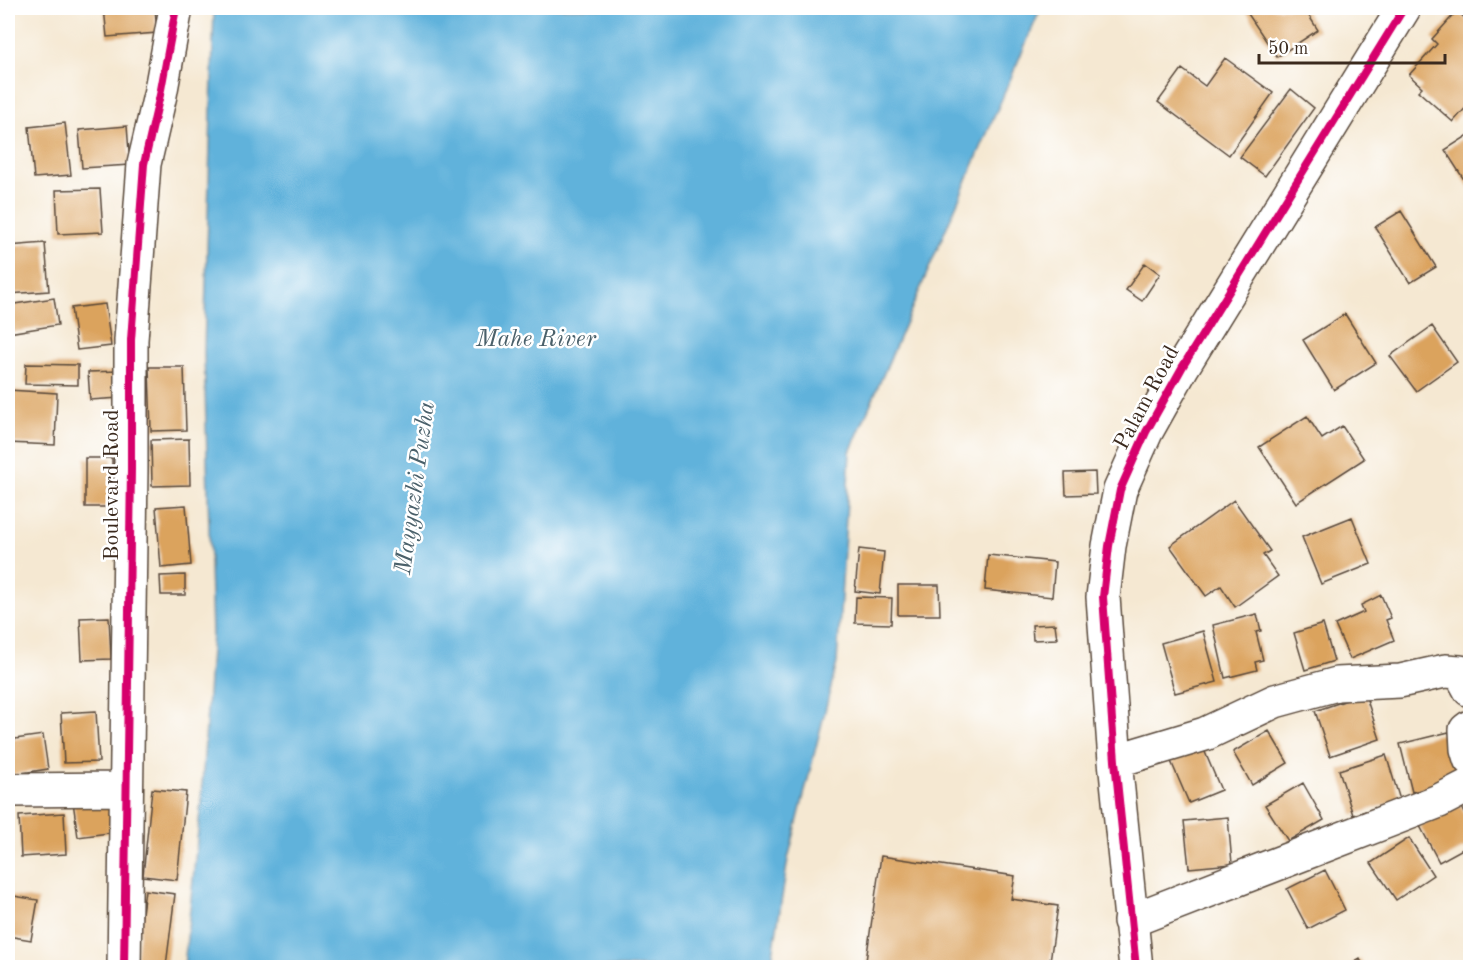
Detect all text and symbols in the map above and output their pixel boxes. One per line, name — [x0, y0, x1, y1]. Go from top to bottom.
scale bar — [1259, 27, 1445, 65]
text: 50 m — [1268, 40, 1308, 58]
water label: Mahe River — [475, 328, 597, 352]
street label: Palam Road — [1110, 342, 1184, 454]
water label: Mayyazhi Puzha — [392, 400, 440, 577]
street label: Boulevard Road — [101, 409, 123, 561]

